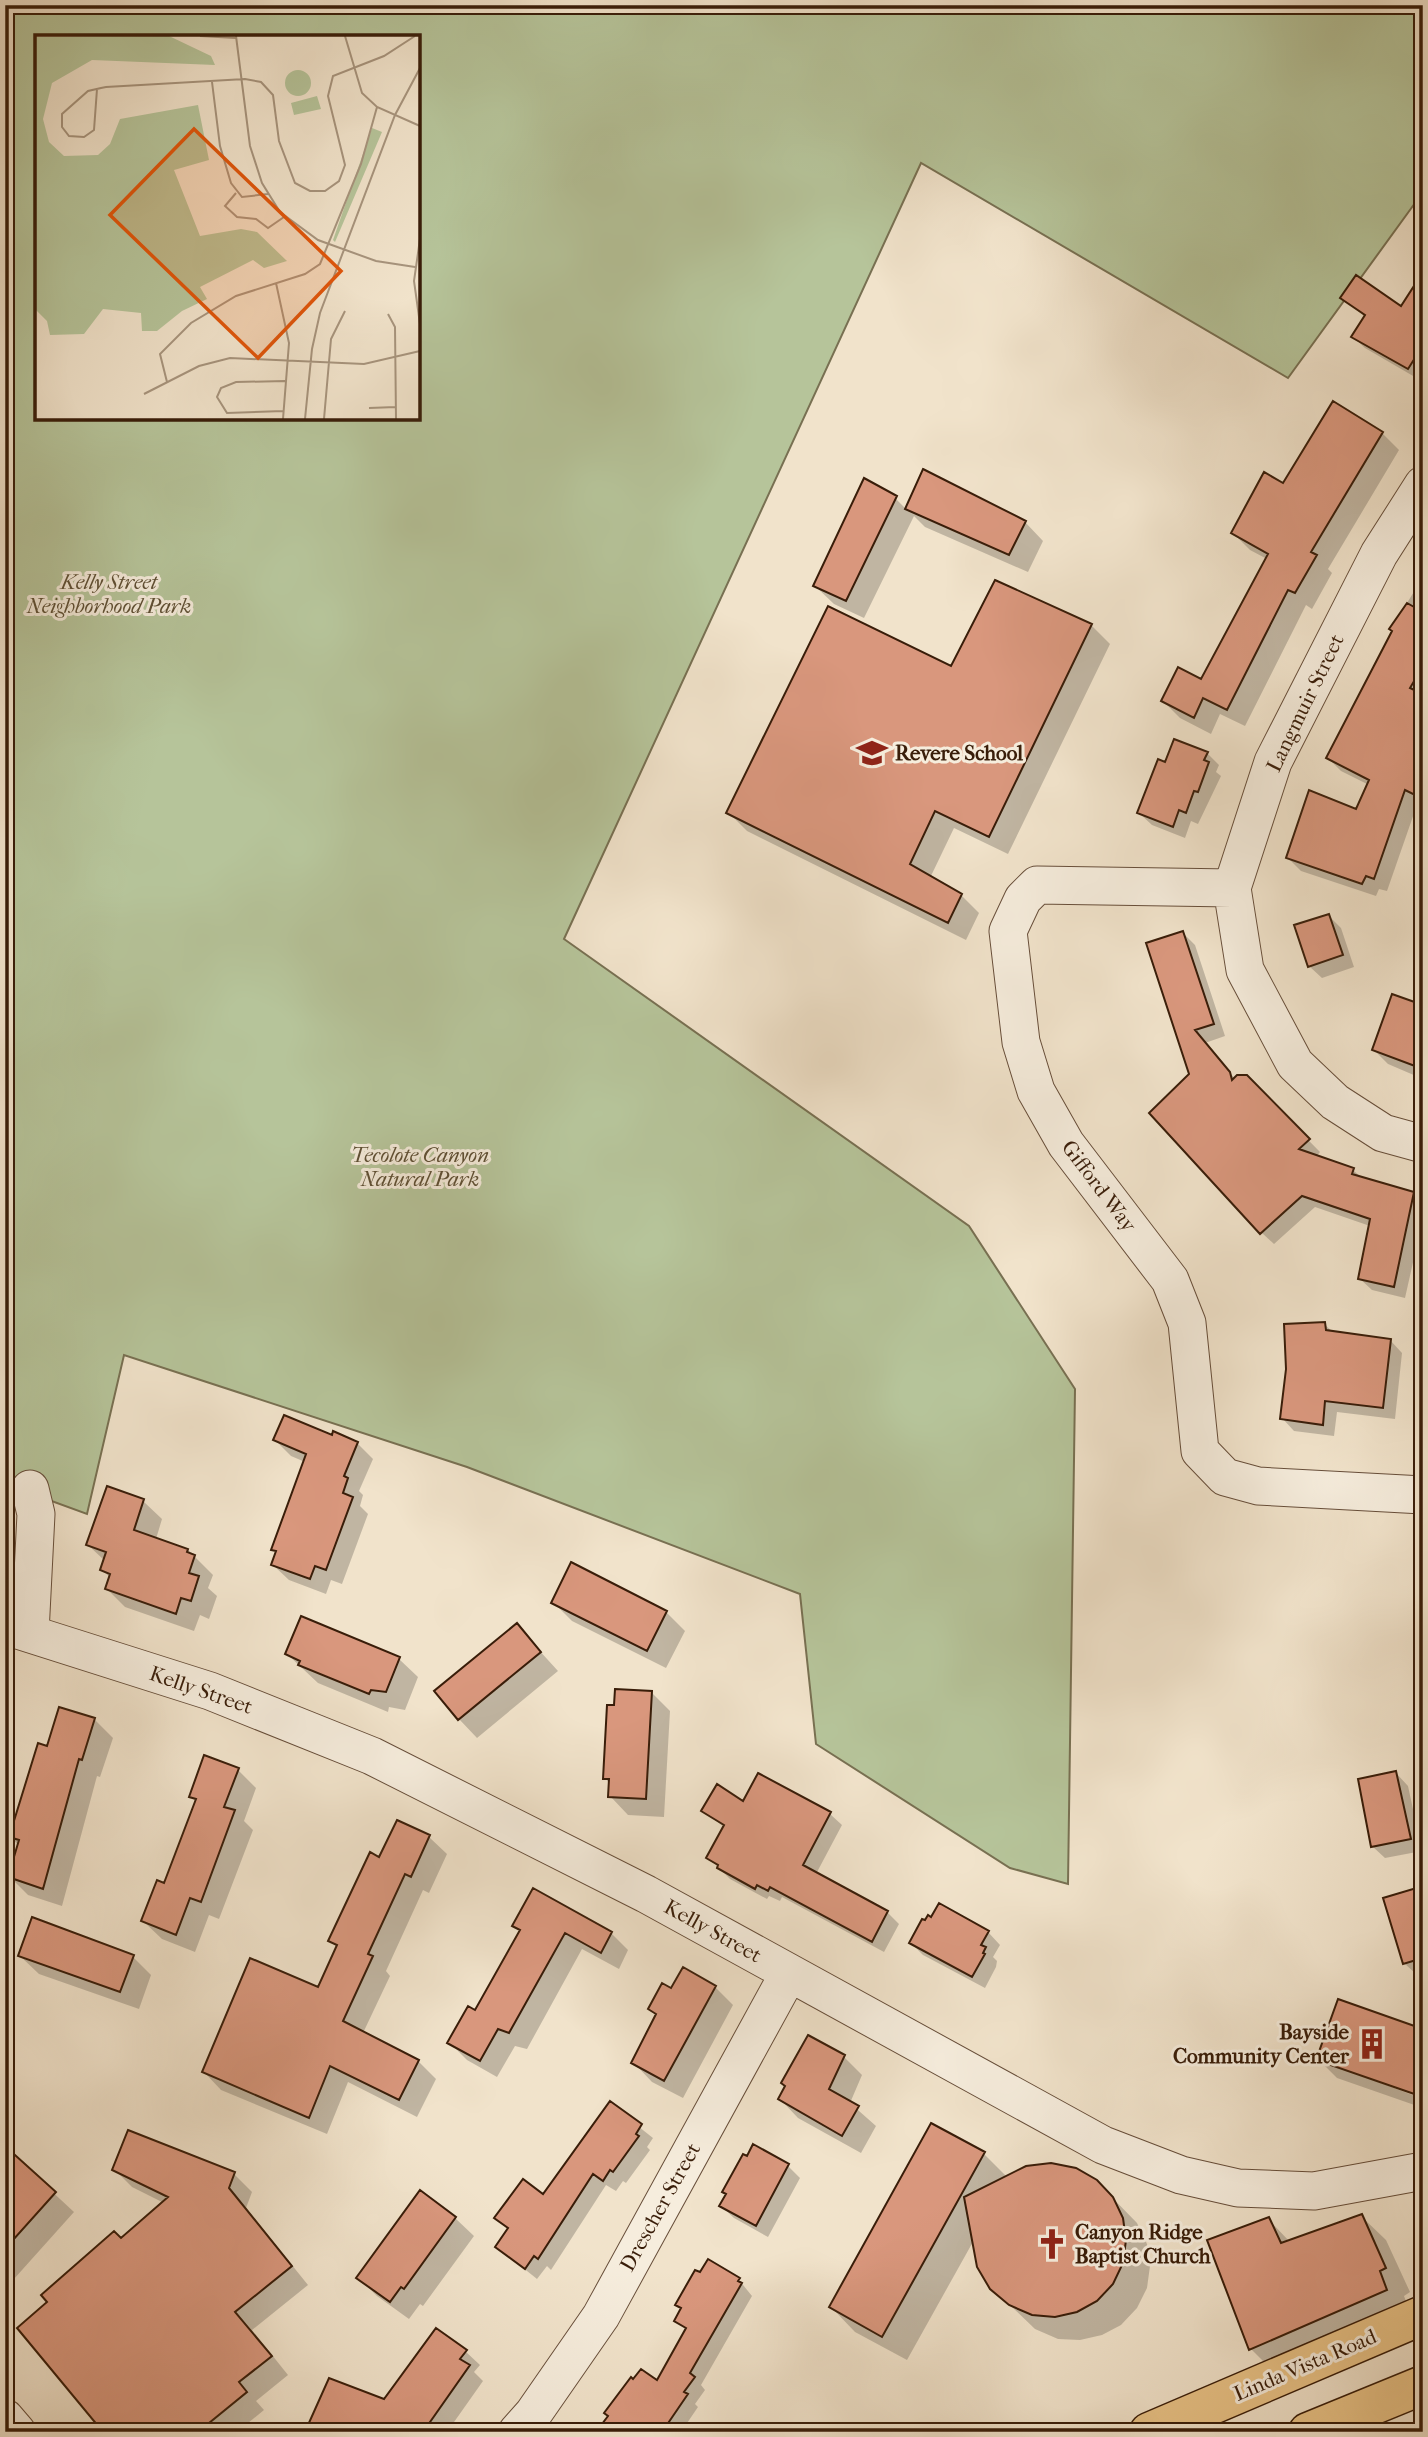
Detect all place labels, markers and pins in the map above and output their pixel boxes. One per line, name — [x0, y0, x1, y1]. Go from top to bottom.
school or university icon: Revere School — [855, 736, 889, 770]
place label: Revere School — [895, 741, 1023, 765]
place label: Bayside Community Center — [1173, 2020, 1350, 2068]
building icon: Bayside Community Center — [1355, 2027, 1389, 2061]
place label: Canyon Ridge Baptist Church — [1075, 2220, 1211, 2268]
church icon: Canyon Ridge Baptist Church — [1035, 2227, 1069, 2261]

